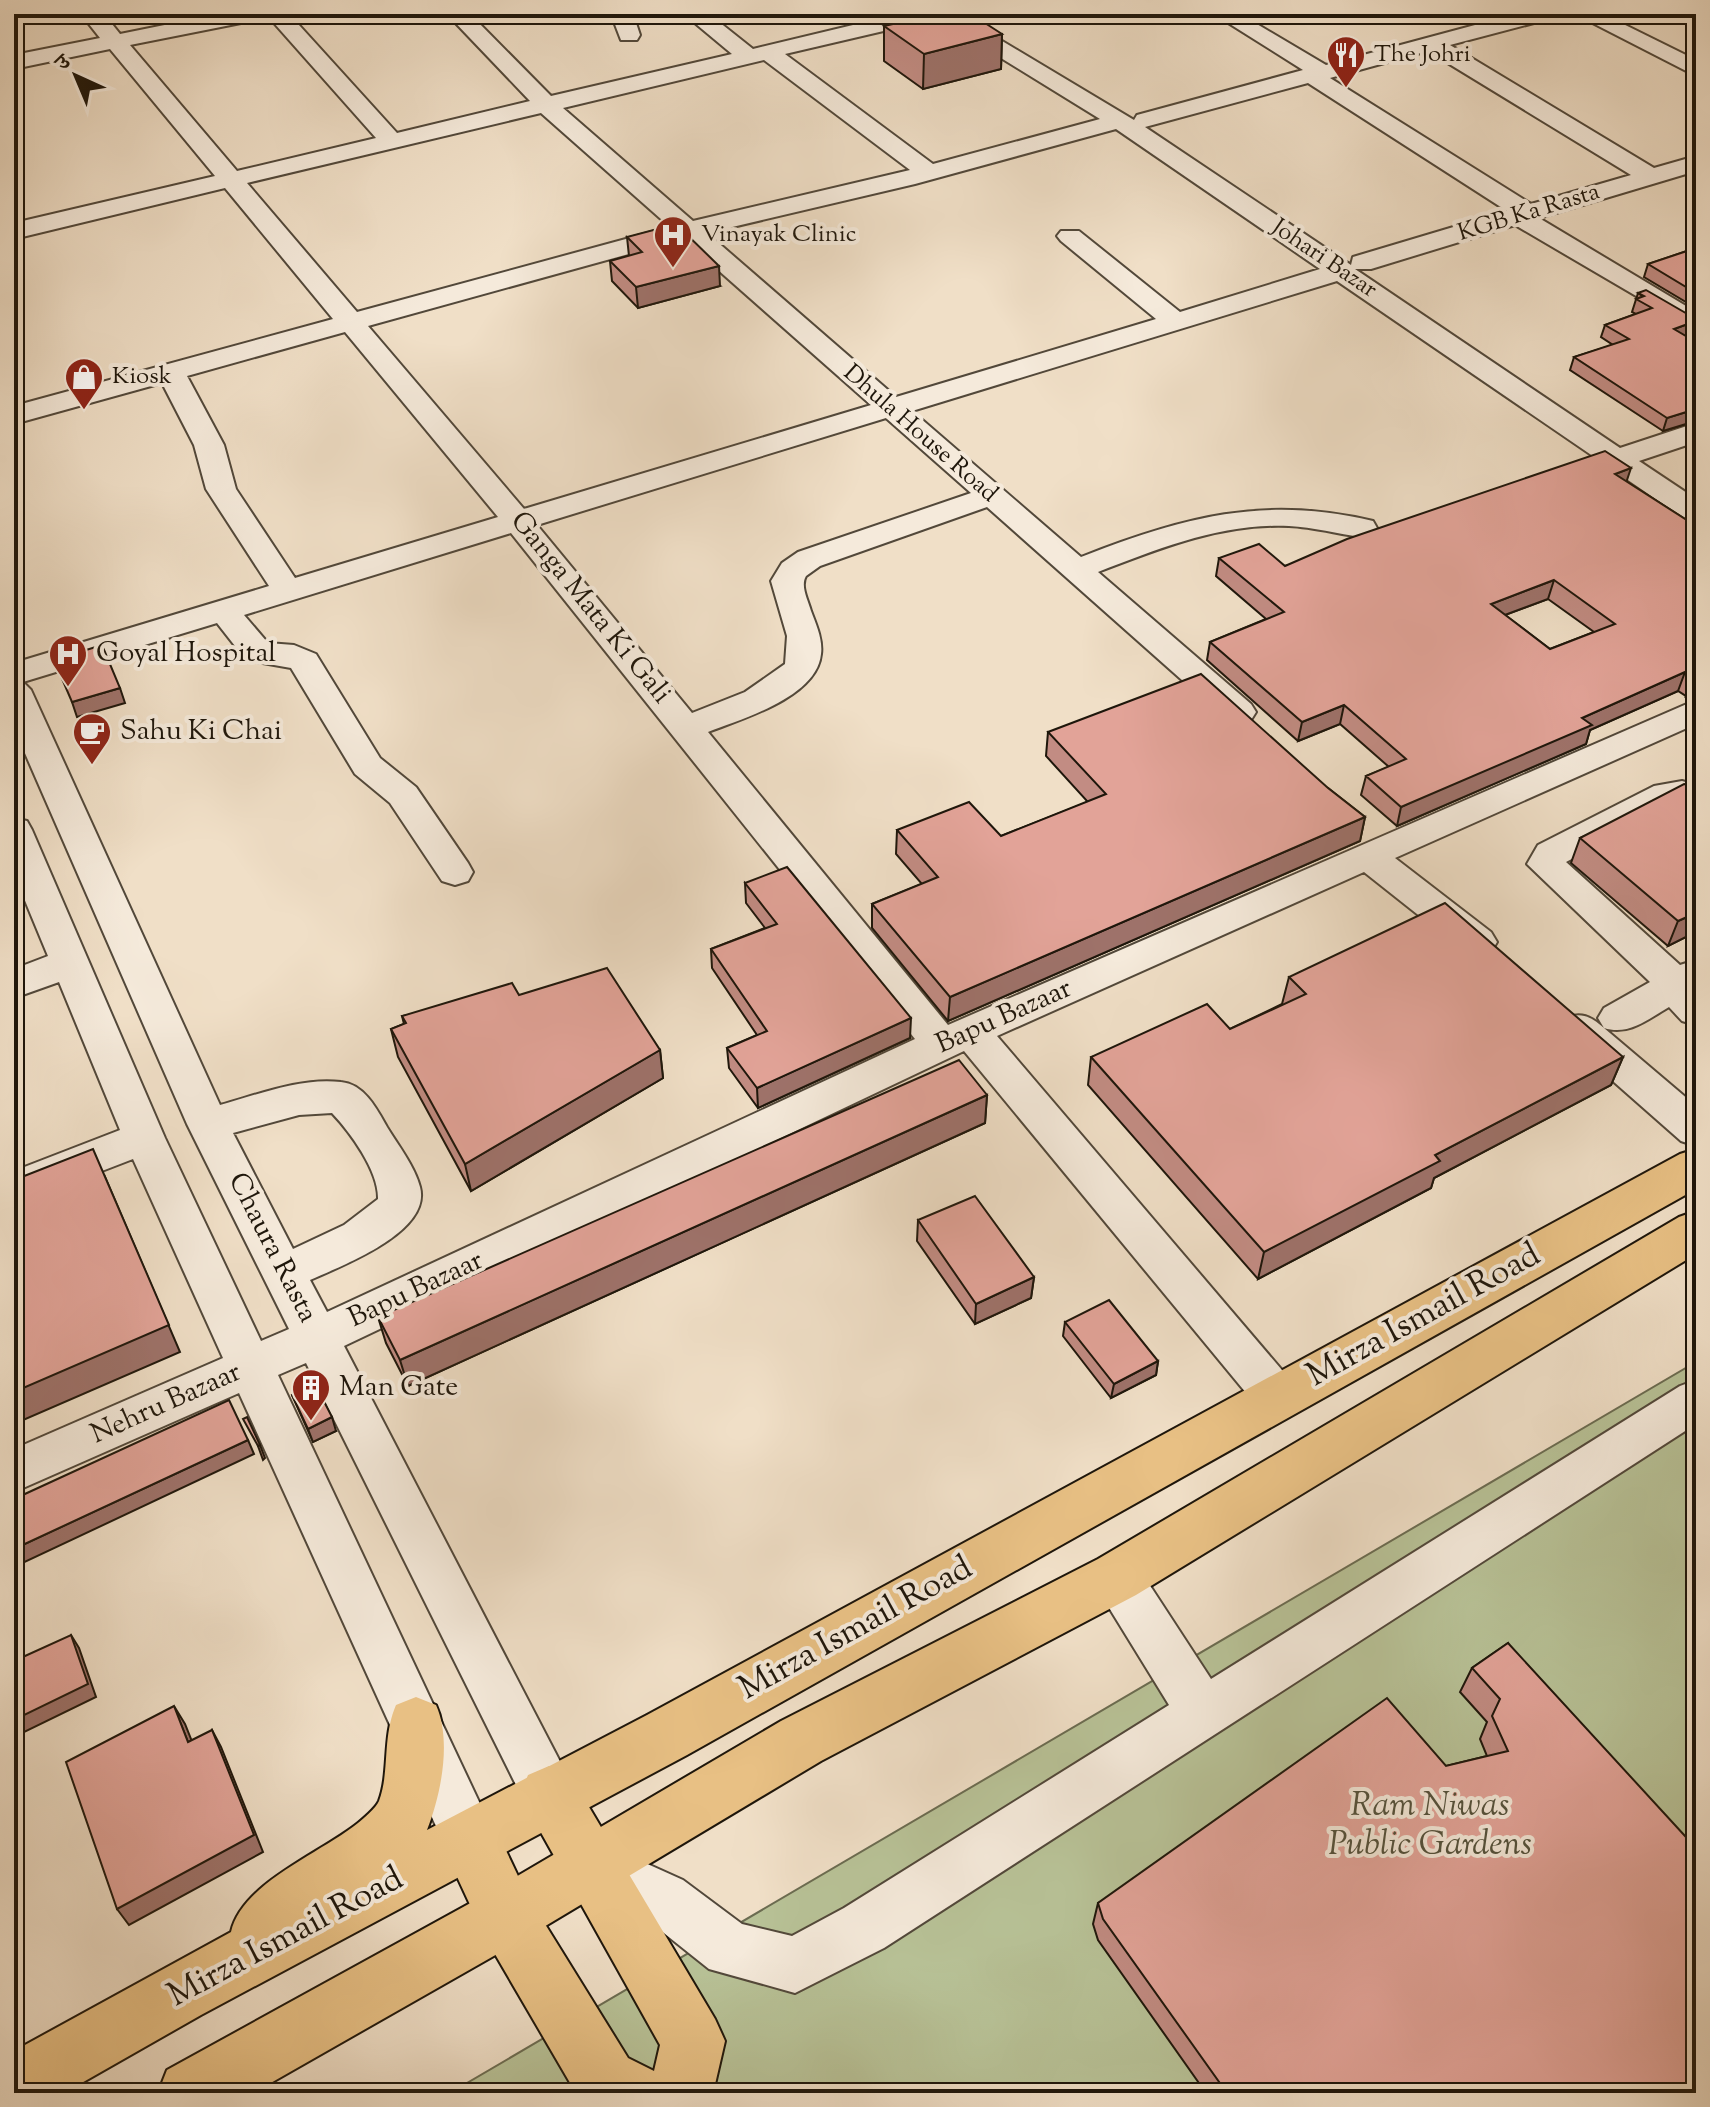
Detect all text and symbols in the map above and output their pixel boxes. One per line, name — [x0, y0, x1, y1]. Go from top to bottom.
restaurant icon: The Johri — [1325, 34, 1367, 89]
north arrow — [36, 36, 116, 116]
place label: The Johri — [1374, 38, 1471, 72]
text: उ — [48, 47, 81, 81]
street label: KGB Ka Rasta — [1454, 175, 1604, 251]
street label: Johari Bazar — [1263, 210, 1384, 307]
hospital icon: Vinayak Clinic — [652, 214, 694, 269]
place label: Vinayak Clinic — [701, 218, 857, 252]
shop icon: Kiosk — [63, 356, 105, 411]
street label: Dhula House Road — [835, 357, 1005, 511]
place label: Kiosk — [112, 360, 172, 394]
street label: Ganga Mata Ki Gali — [500, 503, 680, 713]
hospital icon: Goyal Hospital — [47, 633, 89, 688]
place label: Goyal Hospital — [96, 634, 276, 674]
cafe icon: Sahu Ki Chai — [71, 711, 113, 766]
place label: Sahu Ki Chai — [120, 712, 282, 752]
street label: Bapu Bazaar — [930, 969, 1079, 1065]
street label: Chaura Rasta — [217, 1166, 327, 1330]
street label: Mirza Ismail Road — [1298, 1231, 1550, 1401]
street label: Bapu Bazaar — [342, 1241, 491, 1339]
street label: Nehru Bazaar — [84, 1353, 248, 1455]
building icon: Man Gate — [290, 1367, 332, 1422]
place label: Man Gate — [339, 1368, 458, 1408]
street label: Mirza Ismail Road — [730, 1544, 982, 1714]
park label: Ram Niwas Public Gardens — [1328, 1782, 1532, 1870]
street label: Mirza Ismail Road — [160, 1855, 412, 2021]

